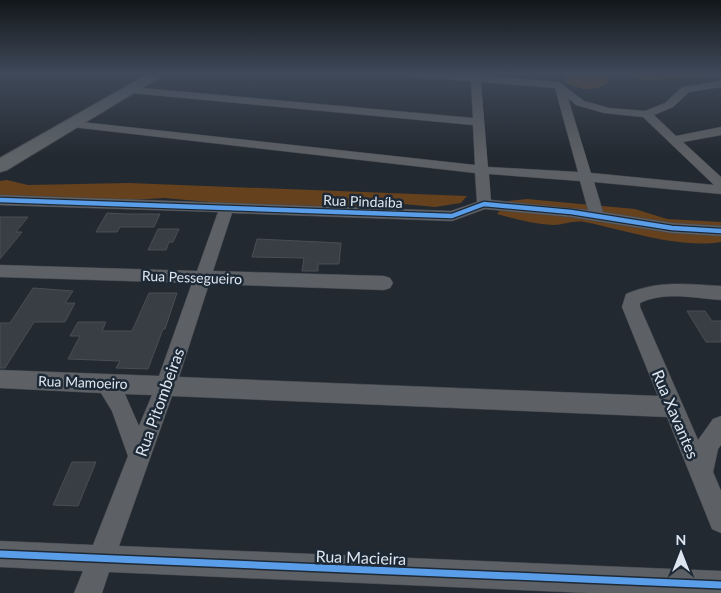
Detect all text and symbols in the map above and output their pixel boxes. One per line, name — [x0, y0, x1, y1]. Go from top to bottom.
street label: Rua Pindaíba — [323, 191, 403, 211]
street label: Rua Pessegueiro — [142, 267, 243, 287]
street label: Rua Pitombeiras — [131, 345, 187, 459]
street label: Rua Xavantes — [649, 367, 703, 461]
street label: Rua Mamoeiro — [38, 372, 128, 392]
north arrow — [656, 528, 706, 578]
text: N — [676, 531, 686, 548]
street label: Rua Macieira — [315, 546, 407, 568]

